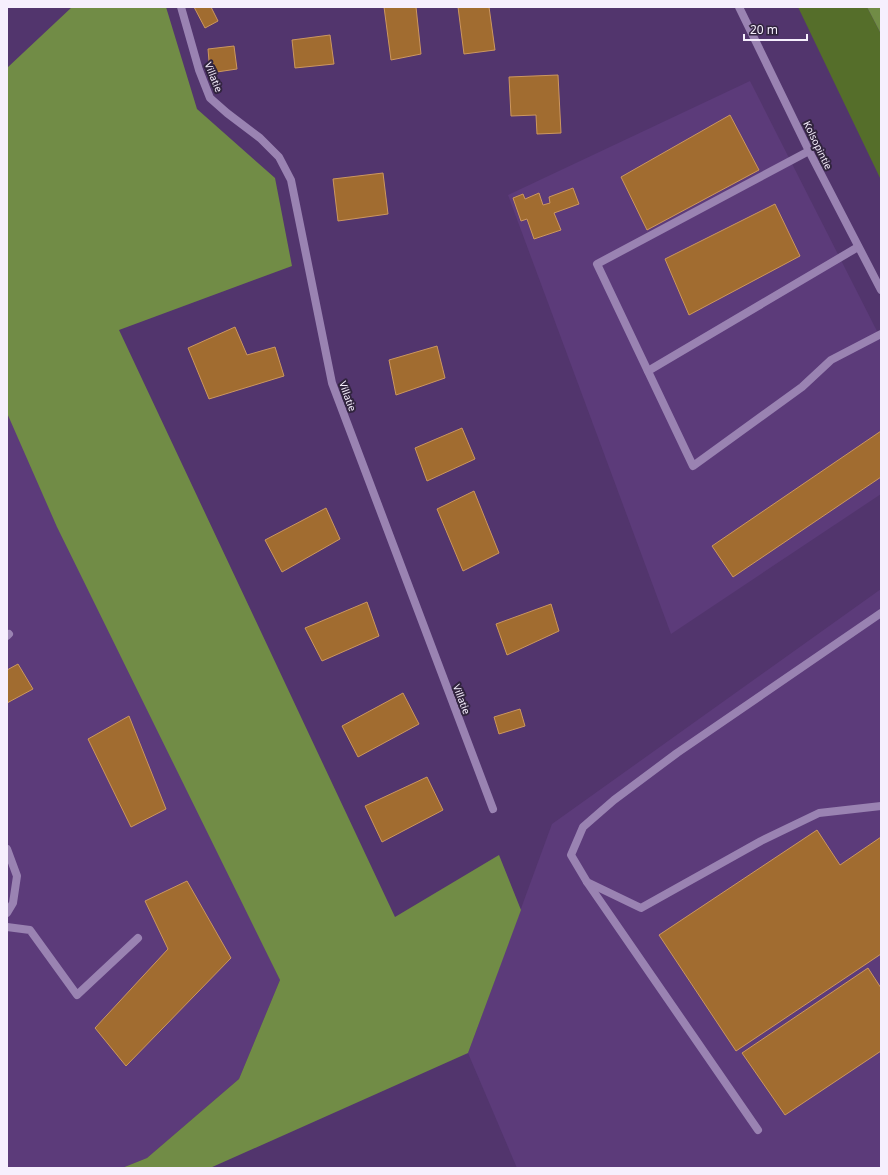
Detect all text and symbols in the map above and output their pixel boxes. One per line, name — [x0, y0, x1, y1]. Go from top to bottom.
scale bar — [744, 16, 807, 42]
text: 20 m — [750, 21, 778, 38]
street label: Villatie — [202, 60, 226, 94]
street label: Kolsopintie — [800, 118, 836, 172]
street label: Villatie — [336, 379, 360, 413]
street label: Villatie — [450, 682, 474, 716]

